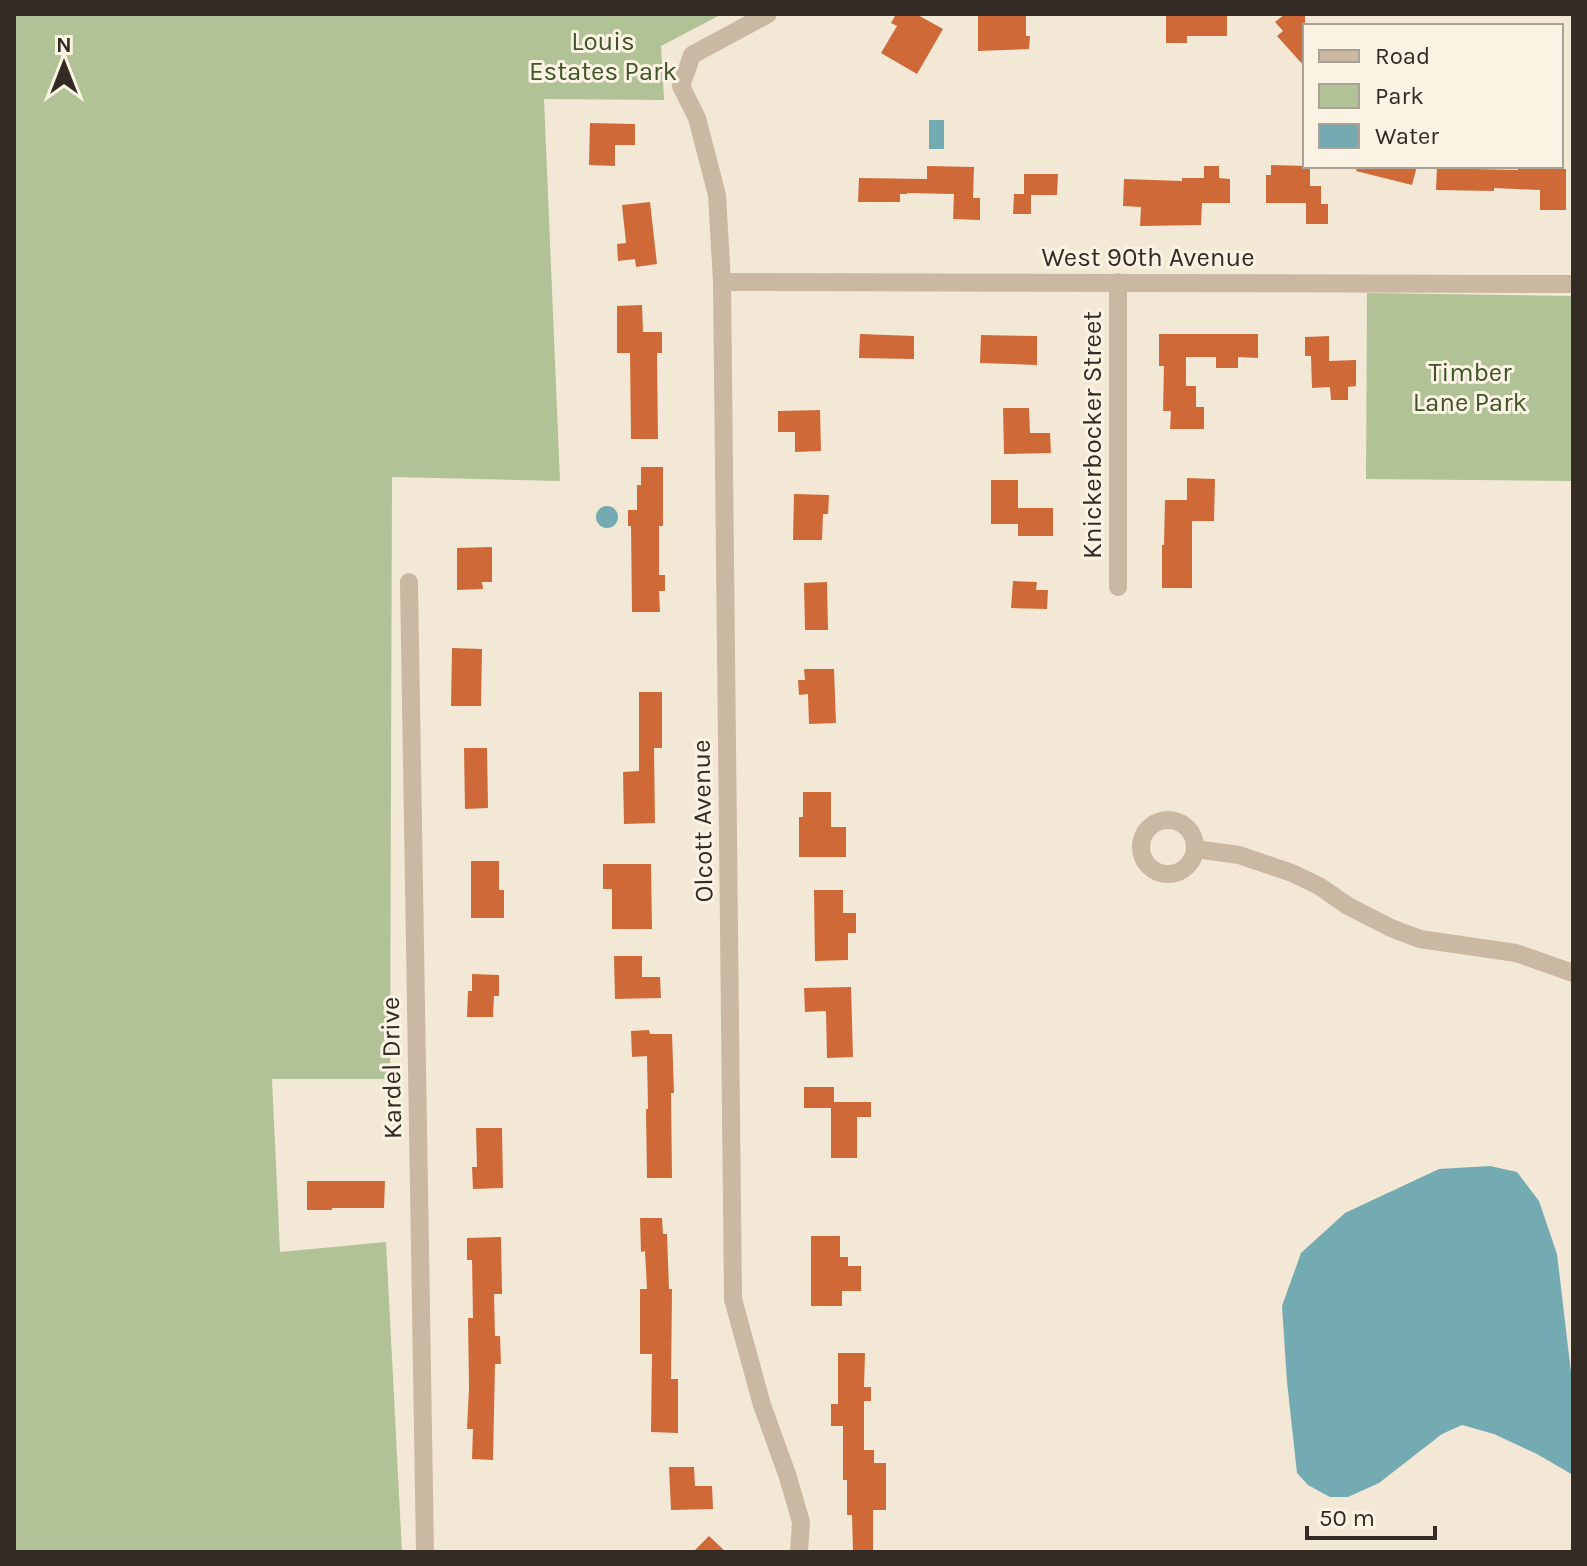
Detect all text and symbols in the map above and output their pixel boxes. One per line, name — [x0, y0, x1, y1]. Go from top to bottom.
north arrow — [24, 24, 104, 104]
legend — [1303, 24, 1563, 168]
park label: Louis Estates Park — [529, 26, 677, 87]
text: N — [56, 32, 72, 58]
text: Road — [1375, 42, 1430, 70]
text: Park — [1375, 82, 1424, 110]
text: Water — [1375, 122, 1439, 150]
street label: West 90th Avenue — [1041, 242, 1255, 273]
street label: Knickerbocker Street — [1077, 311, 1108, 559]
park label: Timber Lane Park — [1413, 357, 1527, 418]
street label: Olcott Avenue — [686, 739, 719, 903]
street label: Kardel Drive — [375, 997, 408, 1139]
scale bar — [1307, 1490, 1435, 1540]
text: 50 m — [1319, 1504, 1375, 1532]

